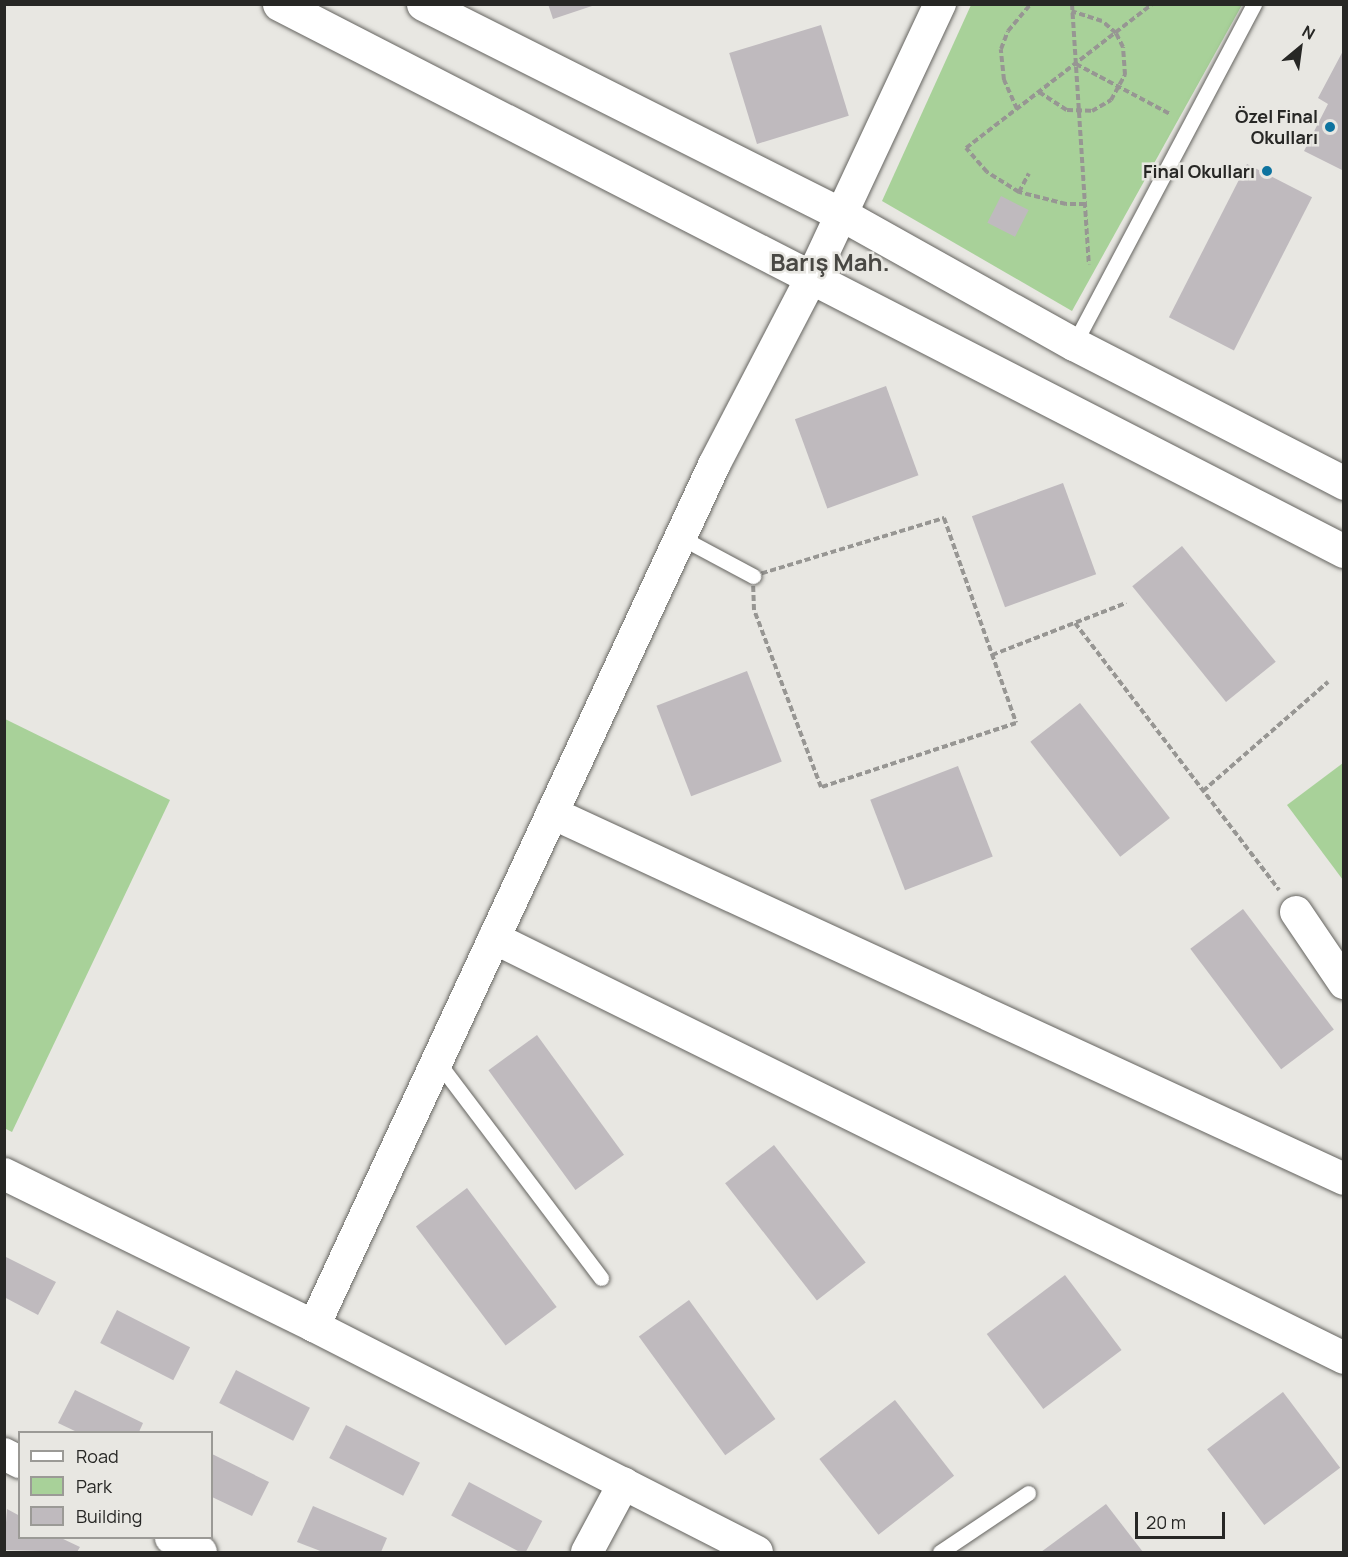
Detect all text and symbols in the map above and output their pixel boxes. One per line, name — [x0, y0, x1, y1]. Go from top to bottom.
north arrow — [1270, 18, 1330, 78]
text: N — [1298, 20, 1319, 45]
place label: Özel Final Okulları — [1235, 106, 1318, 148]
marker: Özel Final Okulları — [1323, 120, 1337, 134]
place label: Final Okulları — [1143, 160, 1255, 182]
marker: Final Okulları — [1260, 164, 1274, 178]
district label: Barış Mah. — [770, 248, 890, 276]
legend — [18, 1431, 213, 1539]
text: Road — [76, 1444, 119, 1468]
text: Park — [76, 1474, 112, 1498]
scale bar — [1138, 1500, 1228, 1538]
text: Building — [76, 1504, 142, 1528]
text: 20 m — [1146, 1510, 1186, 1534]

